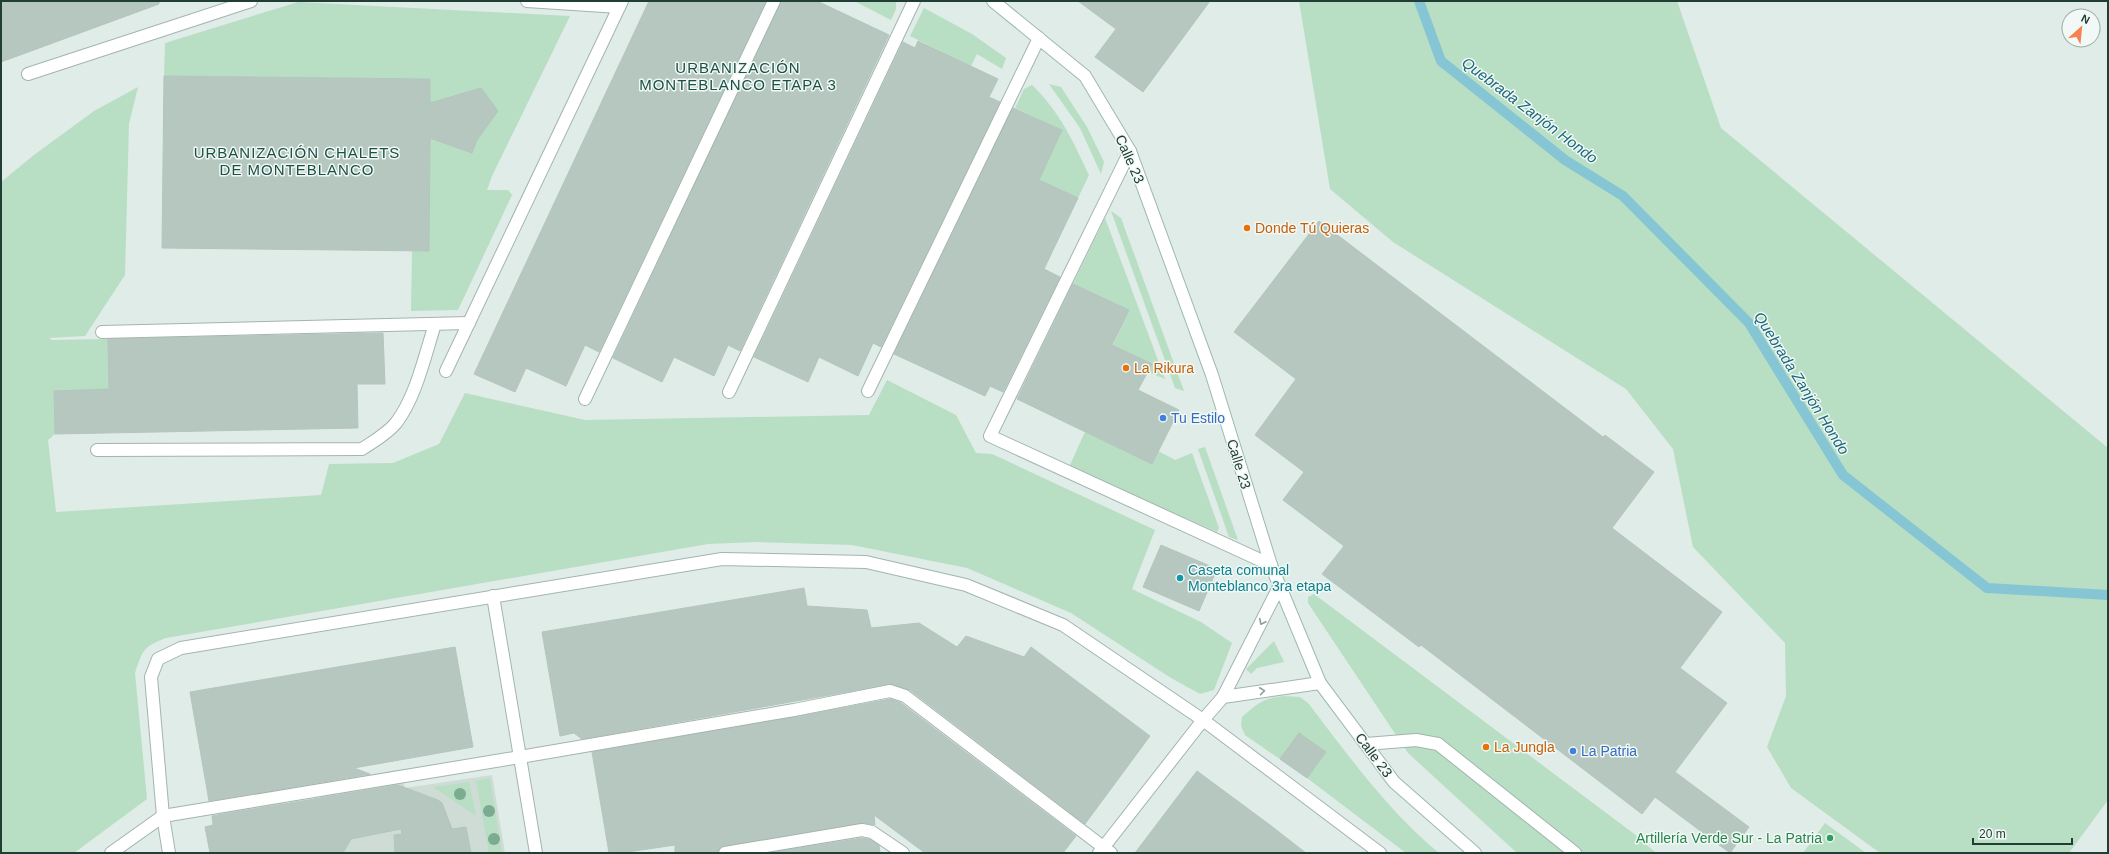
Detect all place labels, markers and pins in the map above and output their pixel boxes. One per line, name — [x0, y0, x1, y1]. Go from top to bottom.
place label: Donde Tú Quieras — [1255, 220, 1369, 236]
marker: Donde Tú Quieras — [1242, 223, 1252, 233]
place label: La Rikura — [1134, 360, 1194, 376]
marker: La Rikura — [1121, 363, 1131, 373]
place label: Tu Estilo — [1171, 410, 1225, 426]
marker: Tu Estilo — [1158, 413, 1168, 423]
place label: Caseta comunal Monteblanco 3ra etapa — [1188, 562, 1331, 594]
marker: Caseta comunal Monteblanco 3ra etapa — [1175, 573, 1185, 583]
place label: La Jungla — [1494, 739, 1555, 755]
marker: La Jungla — [1481, 742, 1491, 752]
place label: La Patria — [1581, 743, 1637, 759]
marker: La Patria — [1568, 746, 1578, 756]
place label: Artillería Verde Sur - La Patria — [1636, 830, 1822, 846]
marker: Artillería Verde Sur - La Patria — [1825, 833, 1835, 843]

